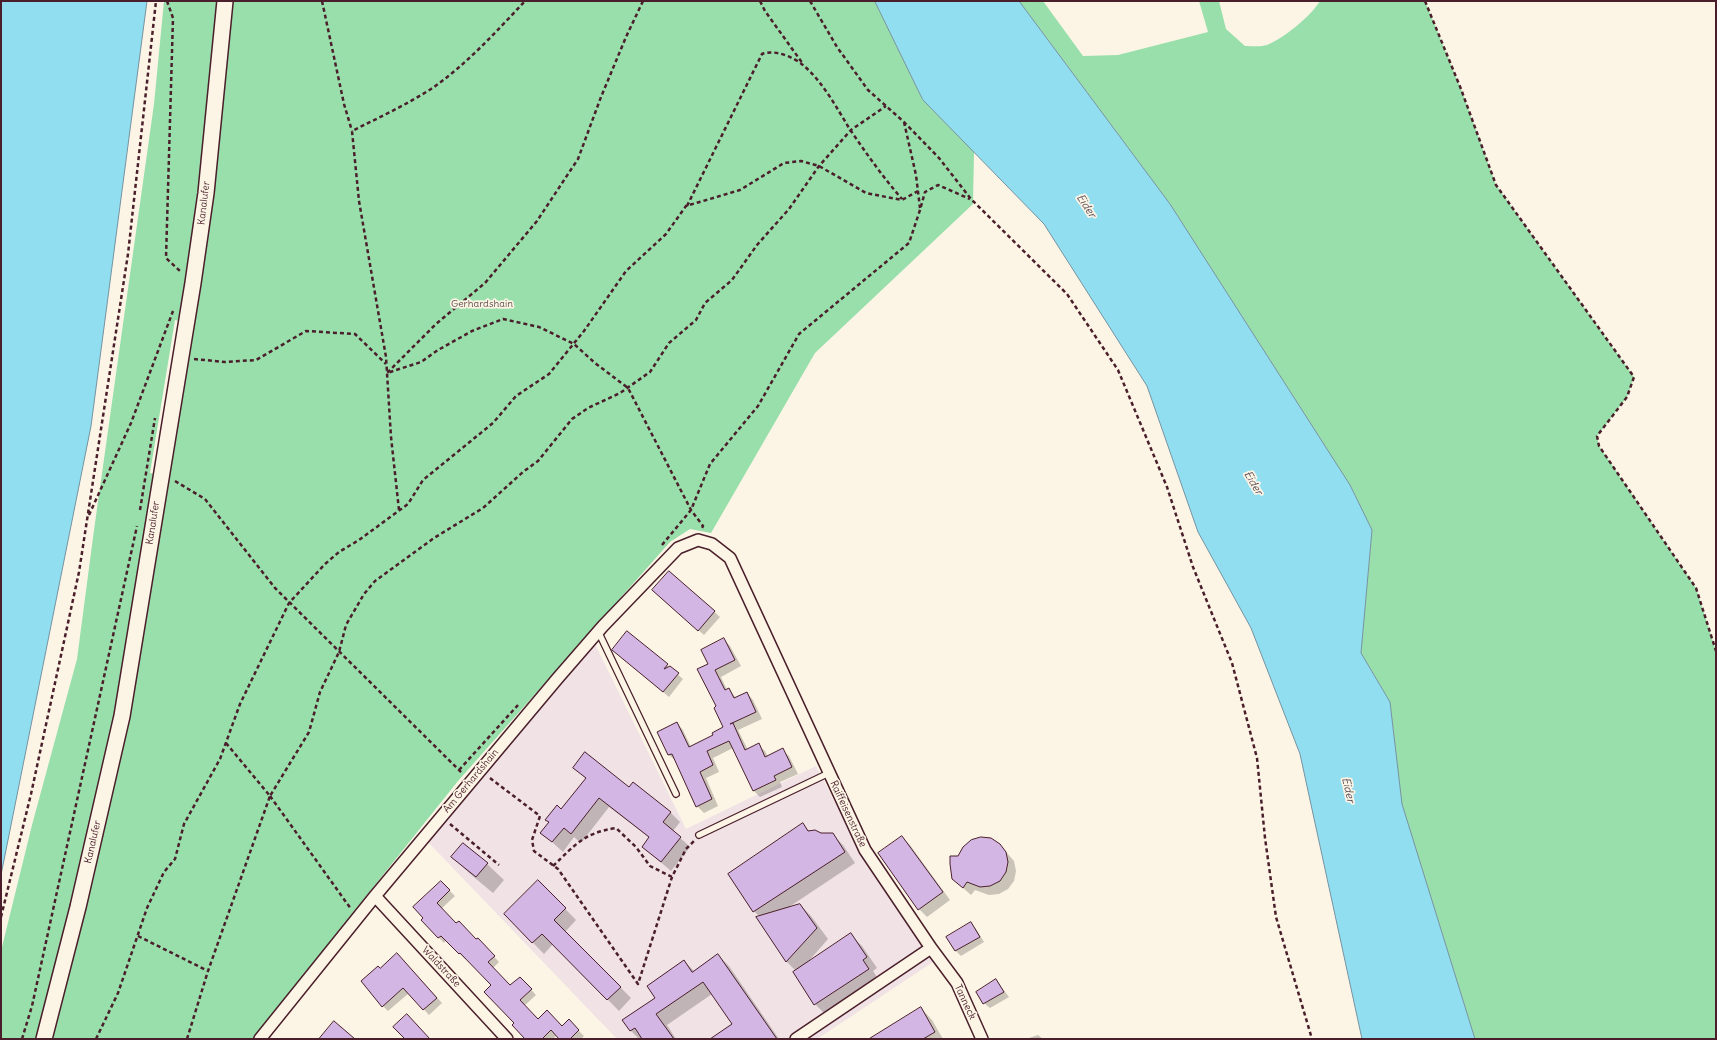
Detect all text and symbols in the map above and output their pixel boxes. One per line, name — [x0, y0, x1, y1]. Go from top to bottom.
street label: Kanalufer — [195, 180, 213, 226]
water label: Eider — [1073, 192, 1099, 220]
park label: Gerhardshain — [451, 298, 513, 310]
water label: Eider — [1241, 469, 1265, 497]
street label: Kanalufer — [144, 500, 162, 546]
street label: Am Gerhardshain — [441, 747, 501, 815]
water label: Eider — [1339, 776, 1357, 804]
street label: Raiffeisenstraße — [827, 779, 869, 849]
street label: Kanalufer — [82, 819, 104, 865]
street label: Waldstraße — [419, 944, 463, 990]
street label: Tanneck — [952, 982, 978, 1022]

